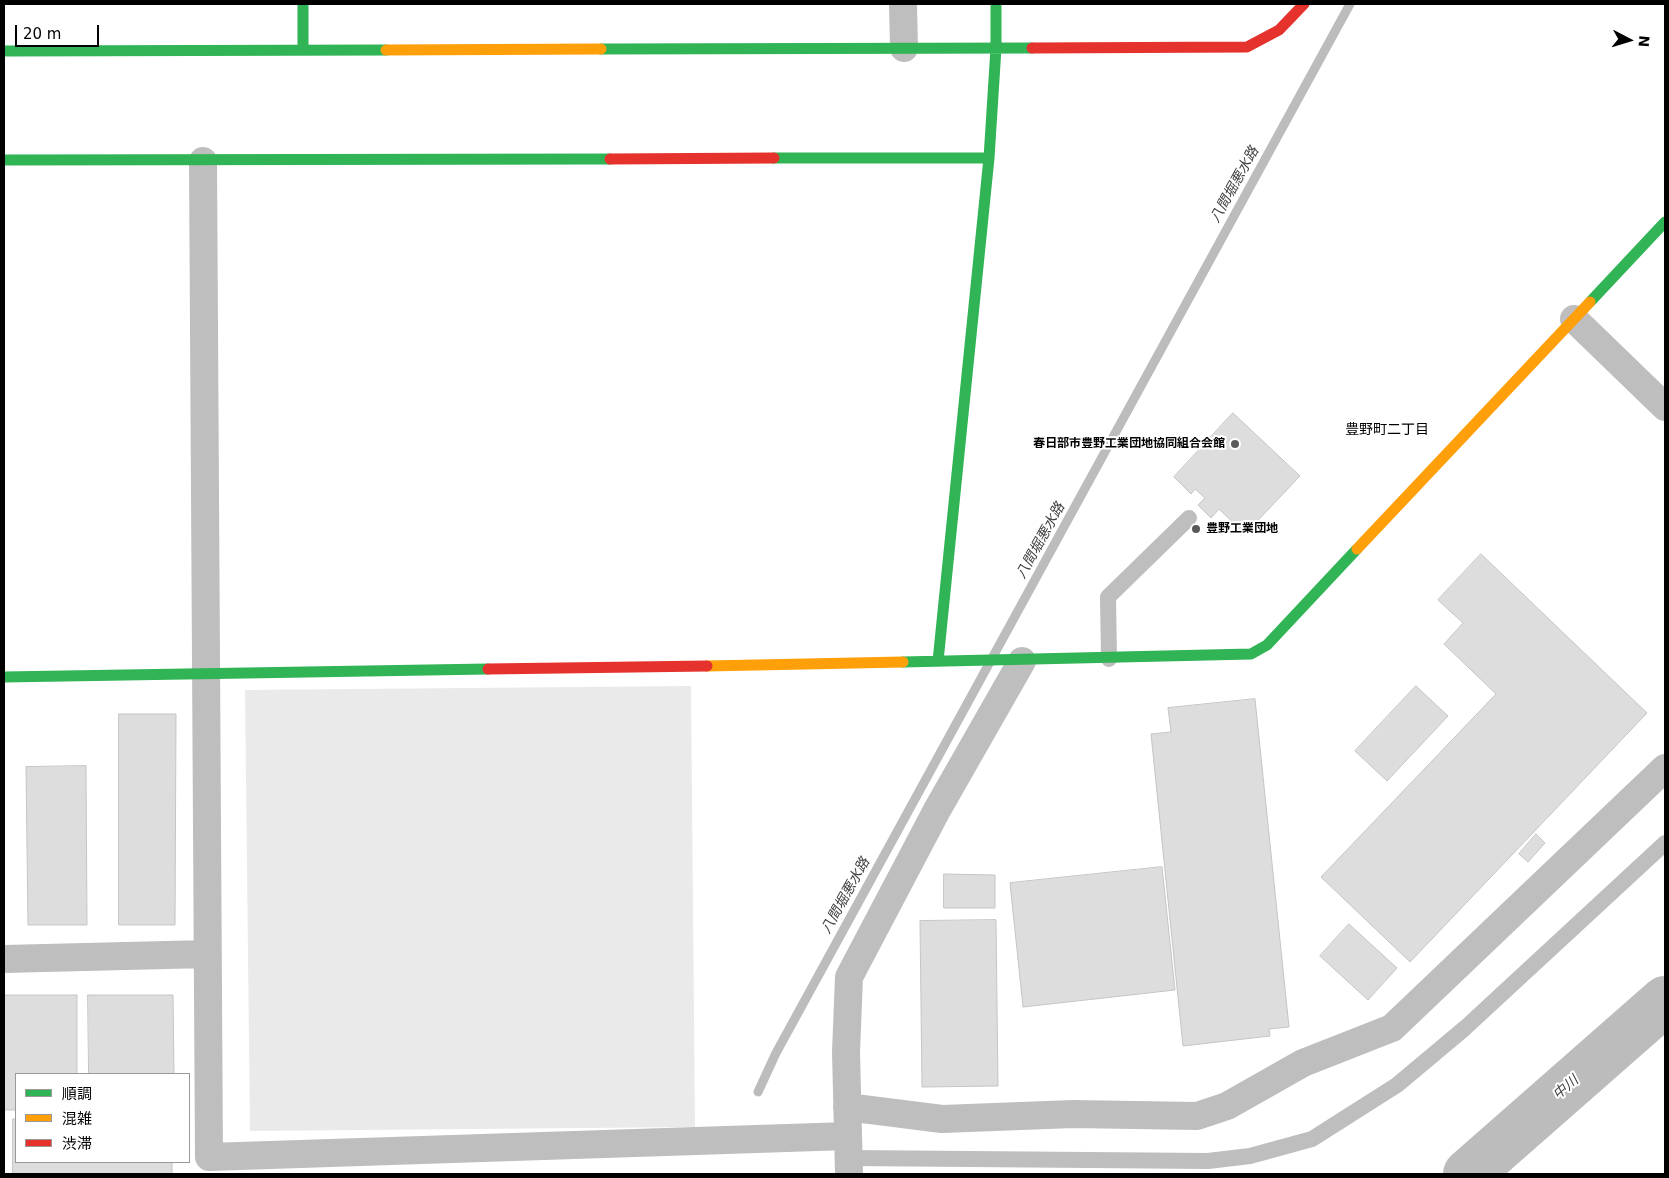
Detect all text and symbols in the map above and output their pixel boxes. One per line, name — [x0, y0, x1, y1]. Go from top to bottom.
scale bar — [18, 15, 101, 47]
north arrow — [1604, 15, 1654, 65]
text: 20 m — [23, 25, 61, 43]
text: N — [1635, 35, 1652, 48]
water label: 八間堀悪水路 — [1207, 144, 1263, 226]
district label: 豊野町二丁目 — [1345, 422, 1429, 438]
place label: 春日部市豊野工業団地協同組合会館 — [1033, 437, 1225, 451]
marker: 春日部市豊野工業団地協同組合会館 — [1229, 438, 1241, 450]
water label: 八間堀悪水路 — [1013, 500, 1069, 582]
place label: 豊野工業団地 — [1206, 522, 1278, 536]
marker: 豊野工業団地 — [1190, 523, 1202, 535]
water label: 八間堀悪水路 — [818, 855, 874, 937]
water label: 中川 — [1550, 1072, 1582, 1104]
legend — [15, 1073, 190, 1163]
text: 順調 — [62, 1085, 92, 1103]
text: 混雑 — [62, 1110, 92, 1128]
text: 渋滞 — [62, 1135, 92, 1153]

